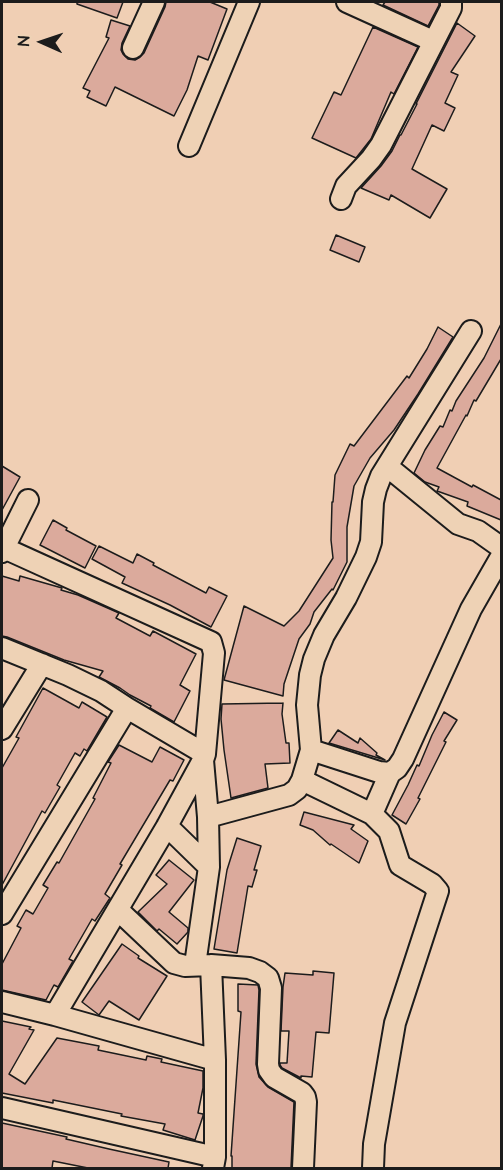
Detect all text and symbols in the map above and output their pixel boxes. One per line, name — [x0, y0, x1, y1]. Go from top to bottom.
north arrow — [12, 12, 72, 72]
text: N — [13, 35, 35, 47]

